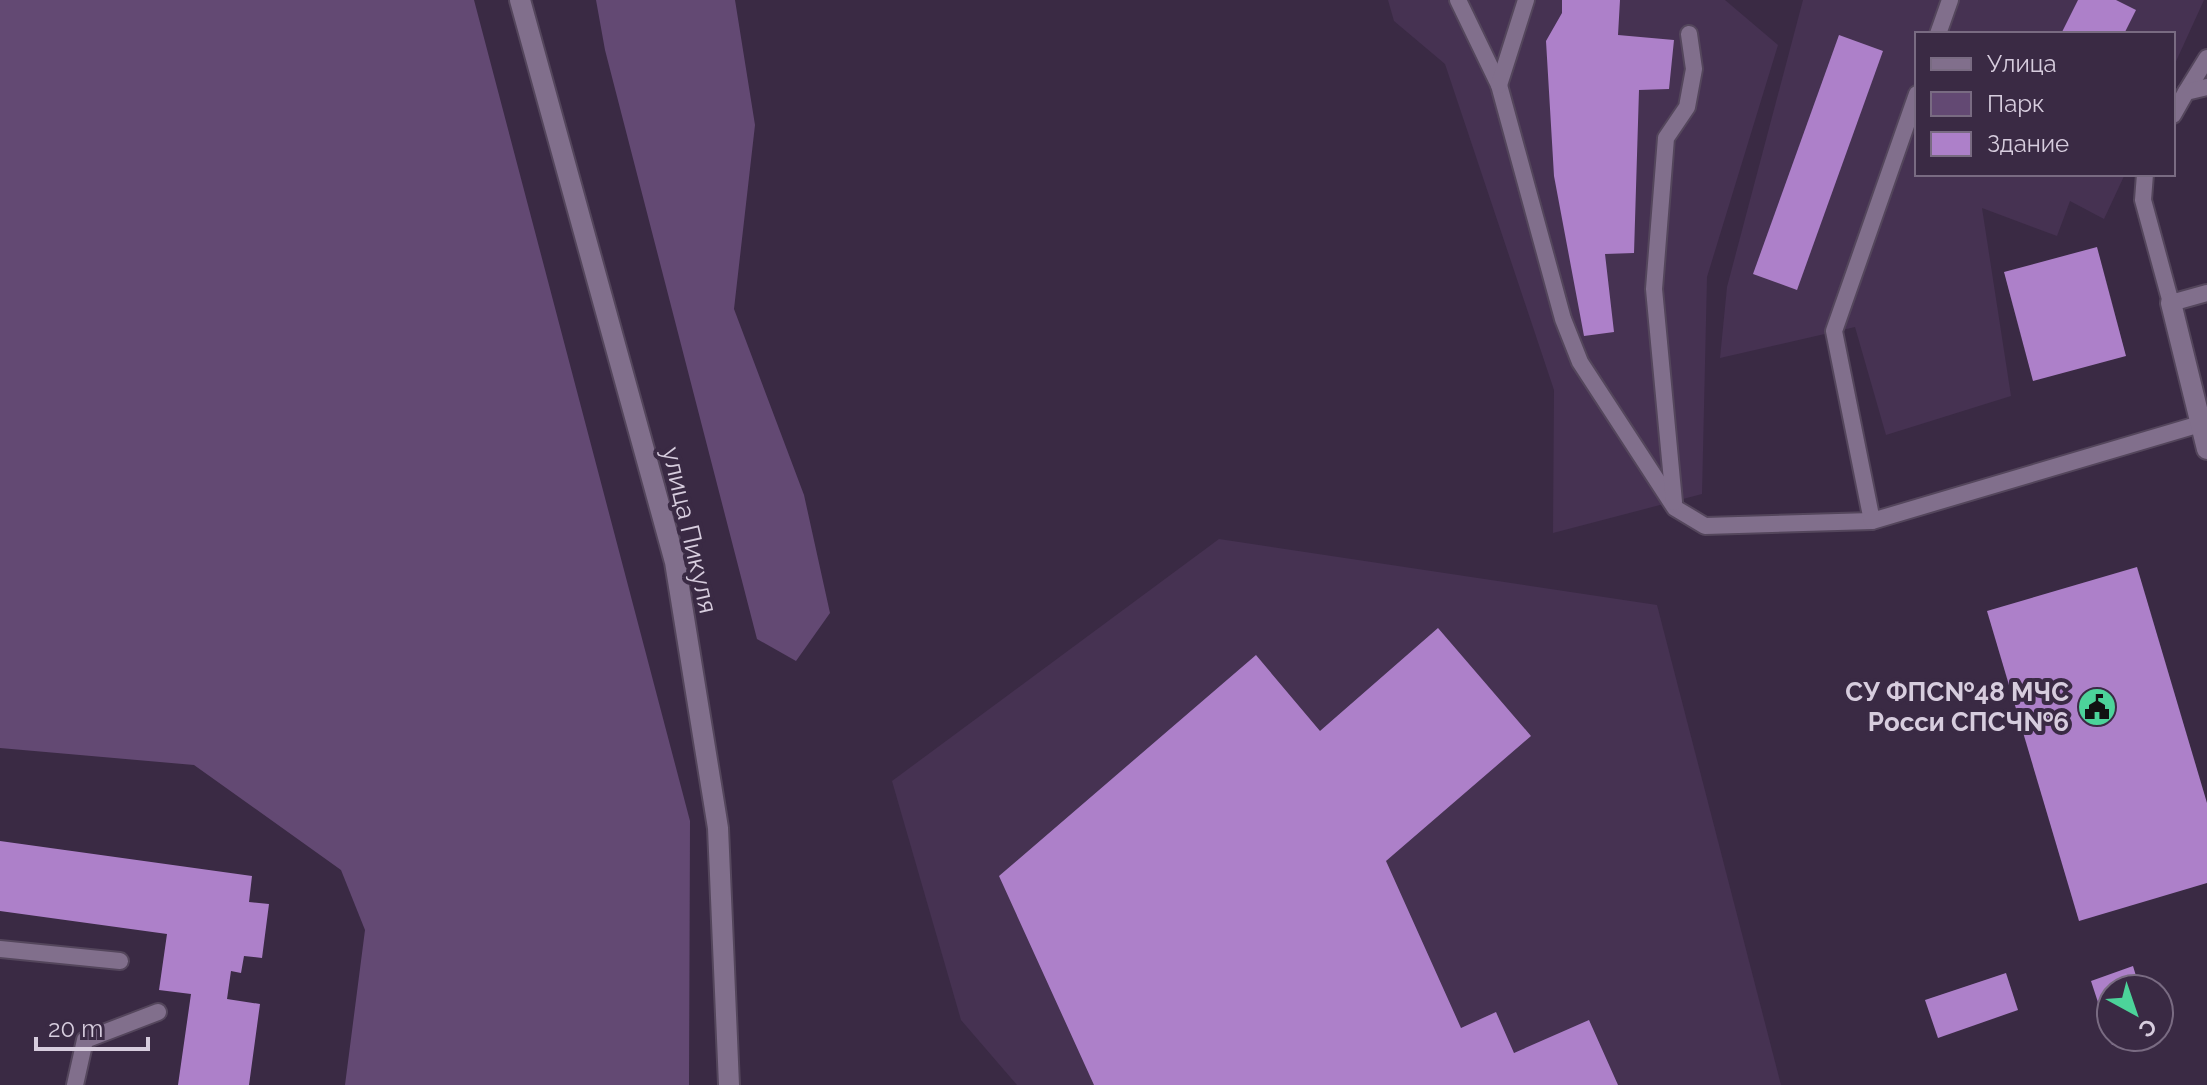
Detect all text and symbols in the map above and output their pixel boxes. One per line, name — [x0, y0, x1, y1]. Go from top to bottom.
legend — [1915, 32, 2175, 176]
text: Улица — [1987, 49, 2057, 78]
text: Парк — [1987, 89, 2045, 118]
text: Здание — [1987, 129, 2069, 158]
street label: улица Пикуля — [656, 444, 724, 616]
place label: СУ ФПС№48 МЧС Росси СПСЧ№6 — [1845, 677, 2069, 737]
public building icon: СУ ФПС№48 МЧС Росси СПСЧ№6 — [2076, 686, 2118, 728]
north arrow — [2095, 973, 2175, 1053]
scale bar — [36, 1001, 148, 1051]
text: 20 m — [48, 1014, 103, 1043]
text: С — [2134, 1014, 2162, 1043]

